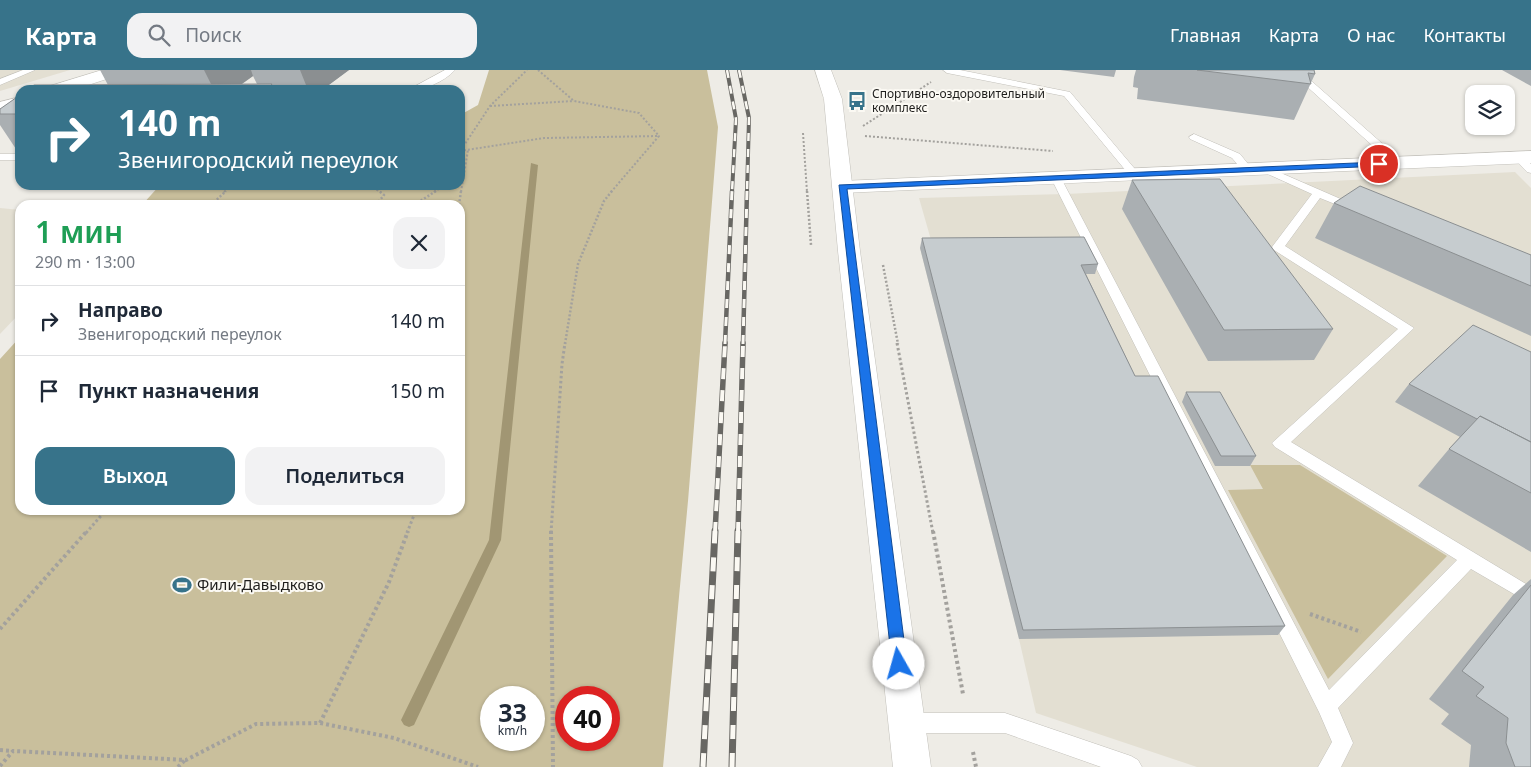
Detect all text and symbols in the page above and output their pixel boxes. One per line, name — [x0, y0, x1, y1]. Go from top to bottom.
search box — [127, 13, 477, 58]
text: Карта — [25, 19, 97, 52]
icon: search — [145, 21, 173, 49]
text: Поиск — [185, 22, 242, 48]
text: Главная — [1170, 23, 1241, 47]
text: Карта — [1269, 23, 1319, 47]
text: О нас — [1347, 23, 1395, 47]
text: Контакты — [1423, 23, 1506, 47]
place label: Спортивно-оздоровительный комплекс — [872, 85, 1045, 116]
map controls — [1465, 85, 1515, 135]
button: layers — [1465, 85, 1515, 135]
bus stop icon: Спортивно-оздоровительный комплекс — [846, 90, 868, 112]
text: 140 m — [118, 99, 221, 146]
icon: right — [35, 105, 100, 170]
pin — [1358, 143, 1400, 185]
text: Звенигородский переулок — [118, 144, 398, 174]
icon: arrive — [1365, 150, 1393, 178]
text: 1 мин — [35, 211, 123, 252]
button: close — [393, 217, 445, 269]
text: 290 m · 13:00 — [35, 251, 135, 273]
text: Направо — [78, 297, 163, 323]
icon: right — [35, 307, 63, 335]
text: 140 m — [390, 308, 445, 334]
text: Звенигородский переулок — [78, 323, 282, 345]
icon: arrive — [35, 377, 63, 405]
text: Пункт назначения — [78, 378, 259, 404]
text: 150 m — [390, 378, 445, 404]
button: Выход — [35, 447, 235, 505]
button: Поделиться — [245, 447, 445, 505]
sports icon: Фили-Давыдково — [171, 574, 193, 596]
place label: Фили-Давыдково — [197, 574, 324, 594]
position arrow — [872, 637, 924, 689]
speed limit sign: 40 — [555, 686, 620, 751]
text: 33 — [498, 695, 527, 729]
text: km/h — [498, 722, 527, 739]

